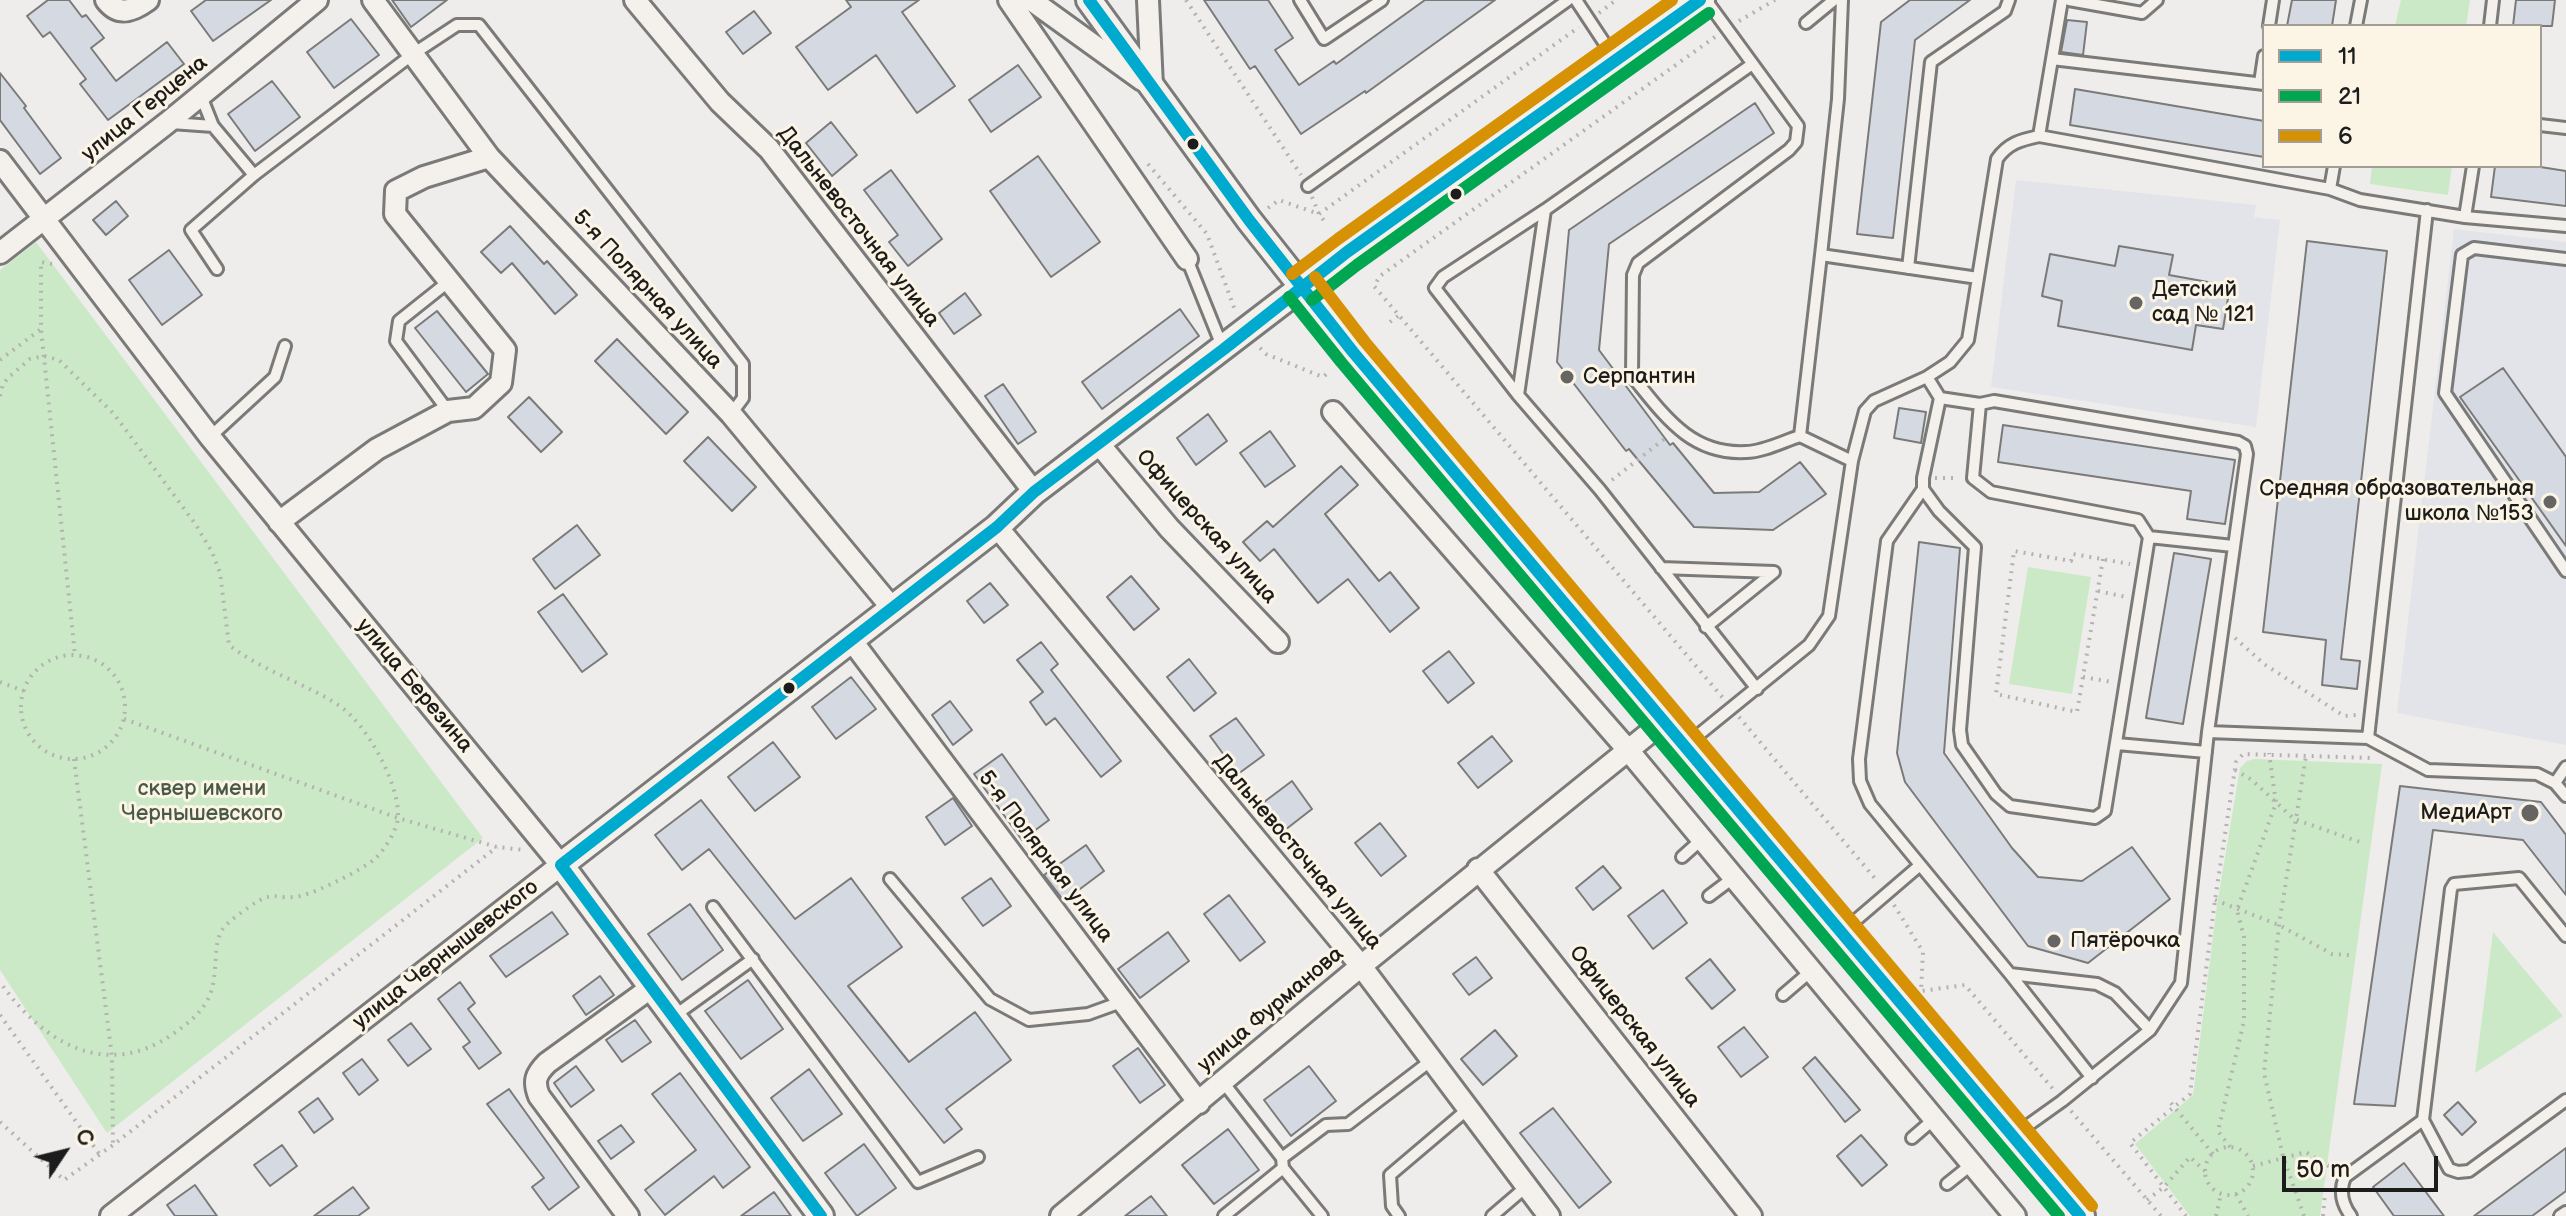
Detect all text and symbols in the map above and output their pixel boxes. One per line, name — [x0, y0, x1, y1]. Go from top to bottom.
legend — [2262, 24, 2542, 168]
text: 11 — [2338, 42, 2357, 71]
street label: улица Герцена — [77, 50, 213, 168]
text: 21 — [2338, 82, 2361, 111]
street label: Дальневосточная улица — [771, 121, 945, 333]
text: 6 — [2338, 122, 2353, 151]
unlabelled marker — [1185, 136, 1201, 152]
unlabelled marker — [1448, 186, 1464, 202]
street label: 5-я Полярная улица — [566, 205, 728, 375]
place label: Детский сад № 121 — [2152, 277, 2254, 328]
marker: Детский сад № 121 — [2127, 294, 2145, 312]
place label: Серпантин — [1583, 364, 1696, 390]
marker: Серпантин — [1558, 368, 1576, 386]
street label: Офицерская улица — [1130, 444, 1282, 610]
place label: Средняя образовательная школа №153 — [2259, 476, 2534, 528]
marker: Средняя образовательная школа №153 — [2541, 493, 2559, 511]
street label: улица Березина — [350, 613, 478, 759]
unlabelled marker — [781, 680, 797, 696]
street label: Дальневосточная улица — [1207, 749, 1387, 955]
street label: 5-я Полярная улица — [972, 766, 1118, 948]
park label: сквер имени Чернышевского — [121, 776, 283, 828]
place label: МедиАрт — [2420, 800, 2512, 826]
marker: МедиАрт — [2519, 802, 2541, 824]
street label: улица Чернышевского — [348, 874, 544, 1036]
place label: Пятёрочка — [2070, 928, 2180, 954]
marker: Пятёрочка — [2045, 932, 2063, 950]
street label: улица Фурманова — [1193, 941, 1349, 1079]
street label: Офицерская улица — [1563, 941, 1705, 1113]
north arrow — [24, 1112, 104, 1192]
text: С — [69, 1124, 100, 1152]
scale bar — [2286, 1140, 2442, 1190]
text: 50 m — [2296, 1155, 2350, 1184]

